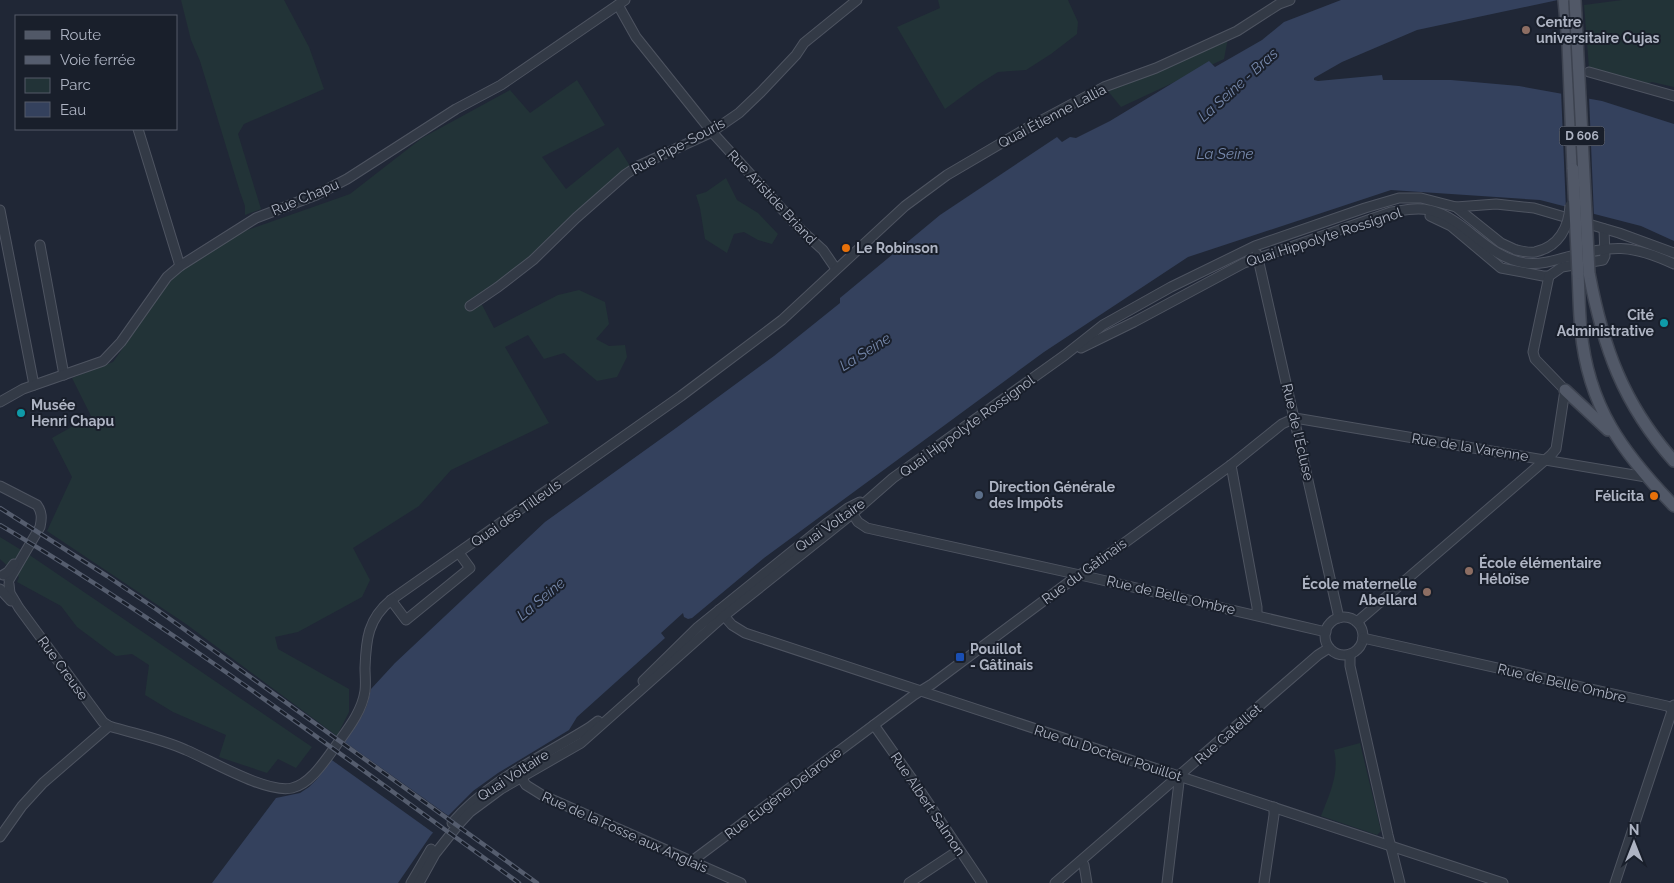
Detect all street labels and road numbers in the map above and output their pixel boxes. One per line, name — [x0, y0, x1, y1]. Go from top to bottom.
street label: Quai Étienne Lallia — [995, 80, 1109, 151]
street label: Rue Pipe-Souris — [629, 115, 728, 177]
road number: D 606 — [1560, 126, 1604, 146]
street label: Rue Aristide Briand — [724, 147, 820, 247]
street label: Rue Chapu — [269, 176, 341, 218]
street label: Quai Hippolyte Rossignol — [1244, 204, 1404, 270]
street label: Quai Hippolyte Rossignol — [897, 372, 1038, 480]
street label: Rue de l'Écluse — [1279, 382, 1318, 482]
street label: Rue de la Varenne — [1410, 430, 1530, 464]
street label: Quai des Tilleuls — [468, 476, 564, 550]
street label: Quai Voltaire — [792, 495, 868, 555]
street label: Rue du Gâtinais — [1039, 535, 1130, 607]
street label: Rue de Belle Ombre — [1105, 572, 1237, 618]
street label: Rue Creuse — [34, 633, 92, 703]
street label: Rue de Belle Ombre — [1496, 660, 1628, 706]
street label: Rue Gatelliet — [1191, 701, 1265, 767]
street label: Rue du Docteur Pouillot — [1032, 722, 1184, 784]
street label: Rue Eugène Delaroue — [722, 744, 844, 842]
street label: Quai Voltaire — [474, 746, 552, 804]
street label: Rue Albert Salmon — [887, 749, 969, 859]
street label: Rue de la Fosse aux Anglais — [540, 788, 711, 876]

